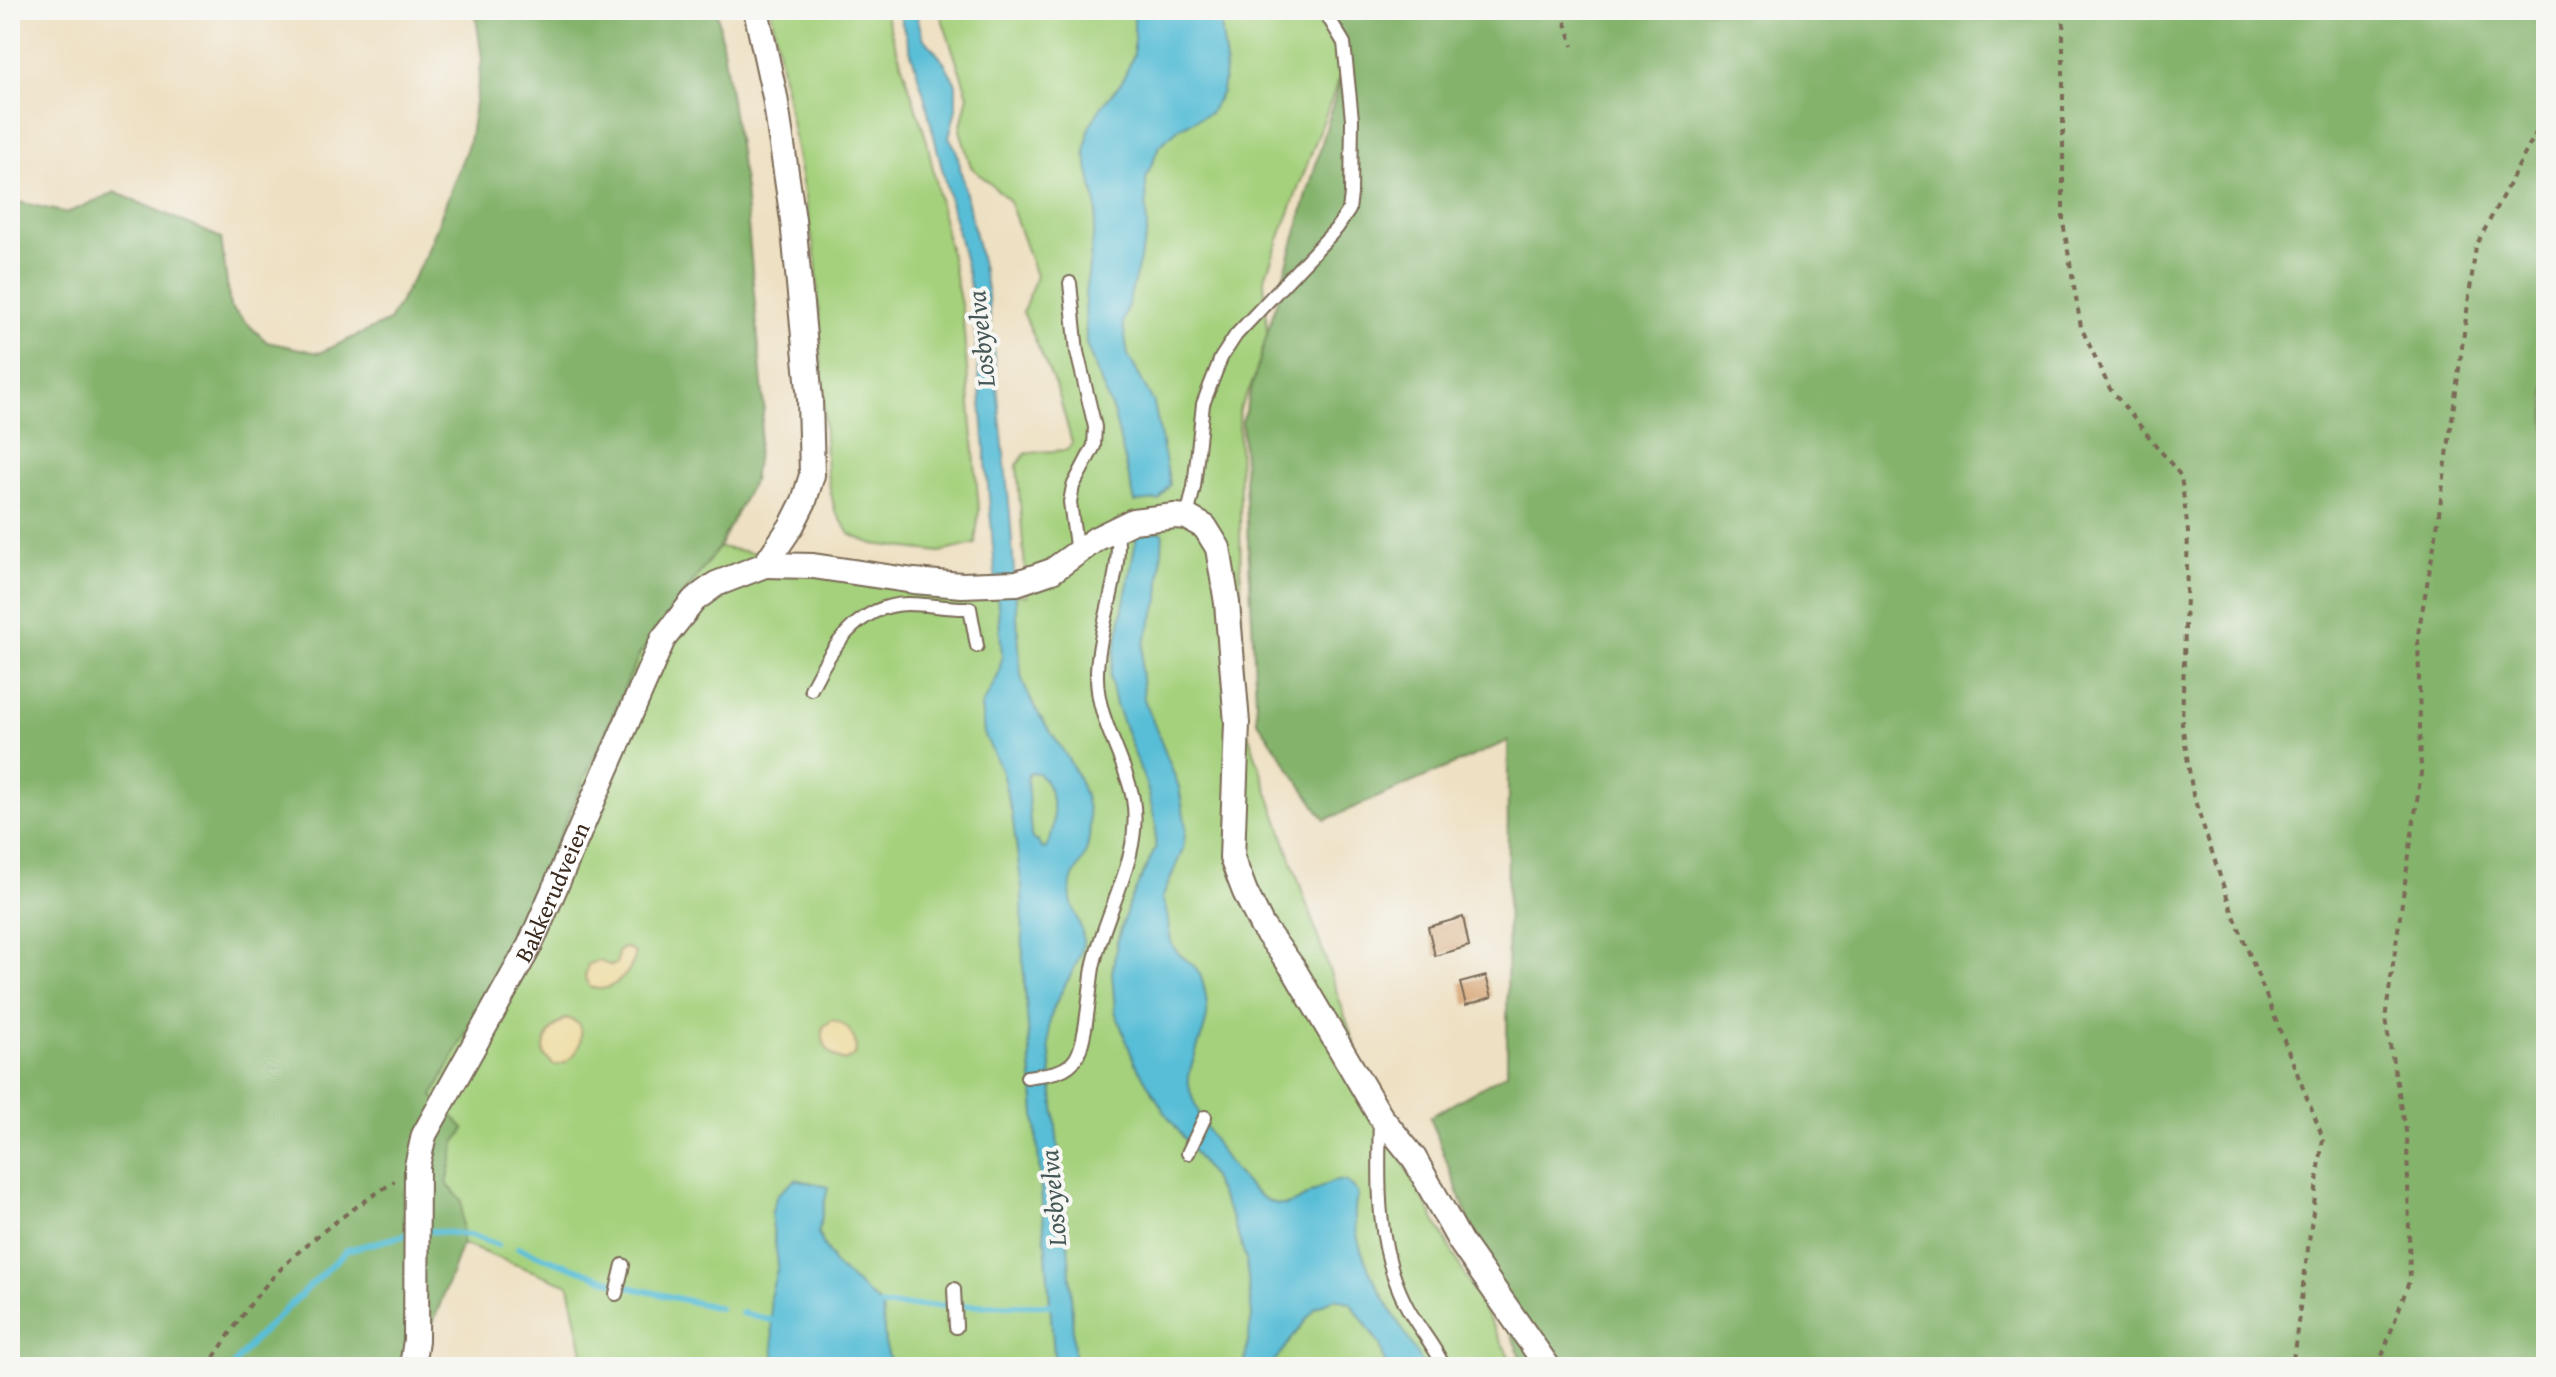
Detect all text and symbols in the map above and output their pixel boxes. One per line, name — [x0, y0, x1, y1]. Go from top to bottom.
water label: Losbyelva — [956, 289, 1005, 390]
street label: Bakkerudveien — [506, 816, 599, 969]
water label: Losbyelva — [1029, 1148, 1076, 1249]

